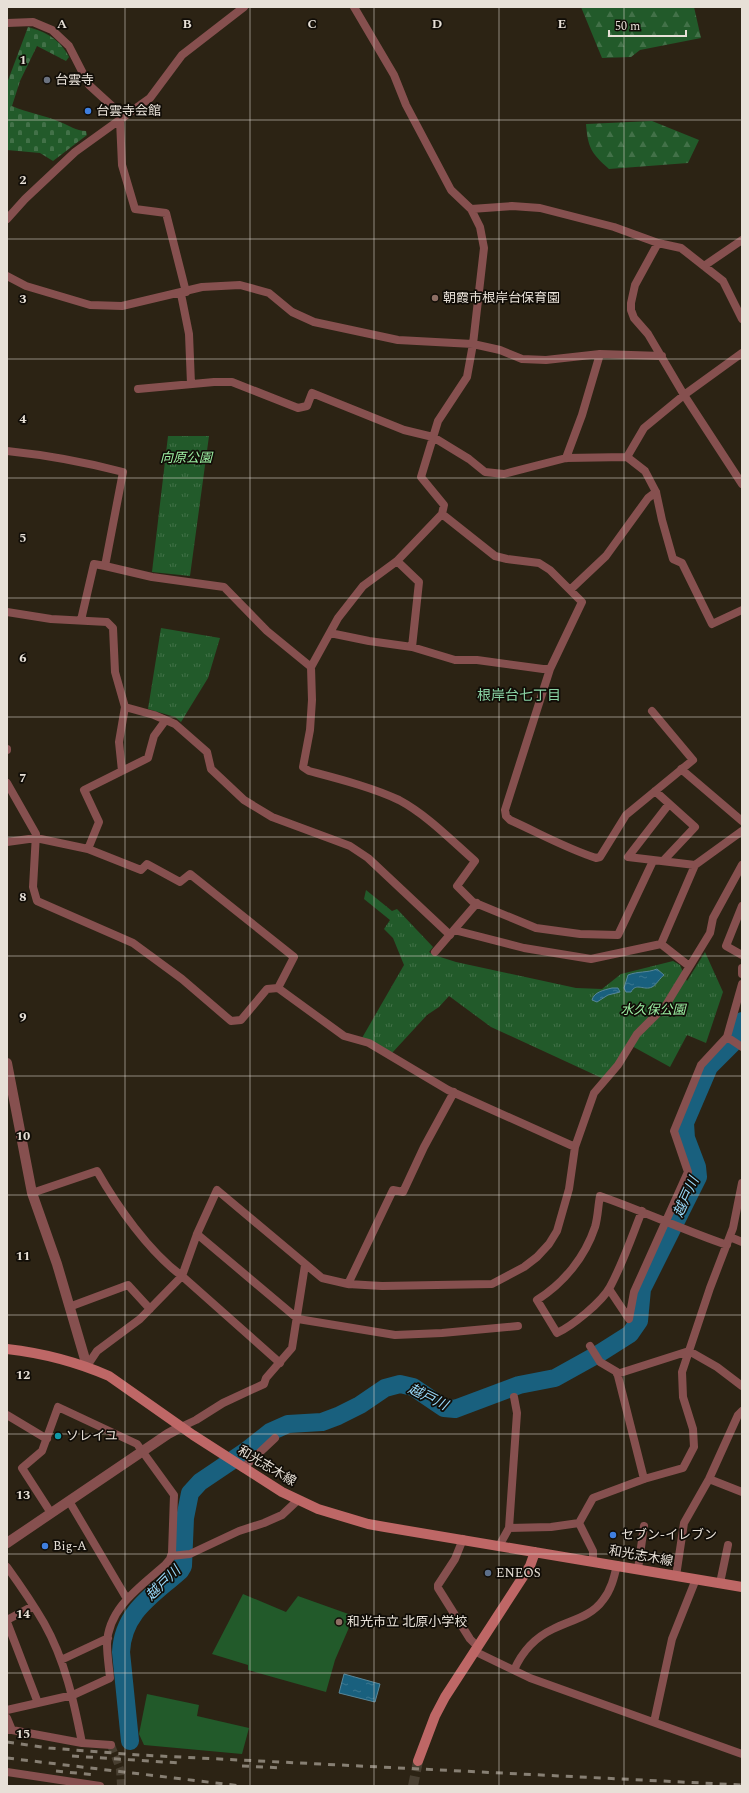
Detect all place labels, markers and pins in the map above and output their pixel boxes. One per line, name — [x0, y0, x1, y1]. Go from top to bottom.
place label: 台雲寺 — [55, 70, 94, 90]
marker: 台雲寺 — [42, 75, 52, 85]
place label: 台雲寺会館 — [96, 101, 161, 121]
marker: 台雲寺会館 — [83, 106, 93, 116]
place label: 朝霞市根岸台保育園 — [443, 288, 560, 308]
marker: 朝霞市根岸台保育園 — [430, 293, 440, 303]
place label: ソレイユ — [66, 1426, 118, 1446]
marker: ソレイユ — [53, 1431, 63, 1441]
place label: セブン-イレブン — [621, 1525, 717, 1545]
marker: セブン-イレブン — [608, 1530, 618, 1540]
place label: Big-A — [53, 1536, 87, 1556]
marker: Big-A — [40, 1541, 50, 1551]
place label: ENEOS — [496, 1563, 541, 1583]
marker: ENEOS — [483, 1568, 493, 1578]
place label: 和光市立 北原小学校 — [347, 1612, 467, 1632]
marker: 和光市立 北原小学校 — [334, 1617, 344, 1627]

